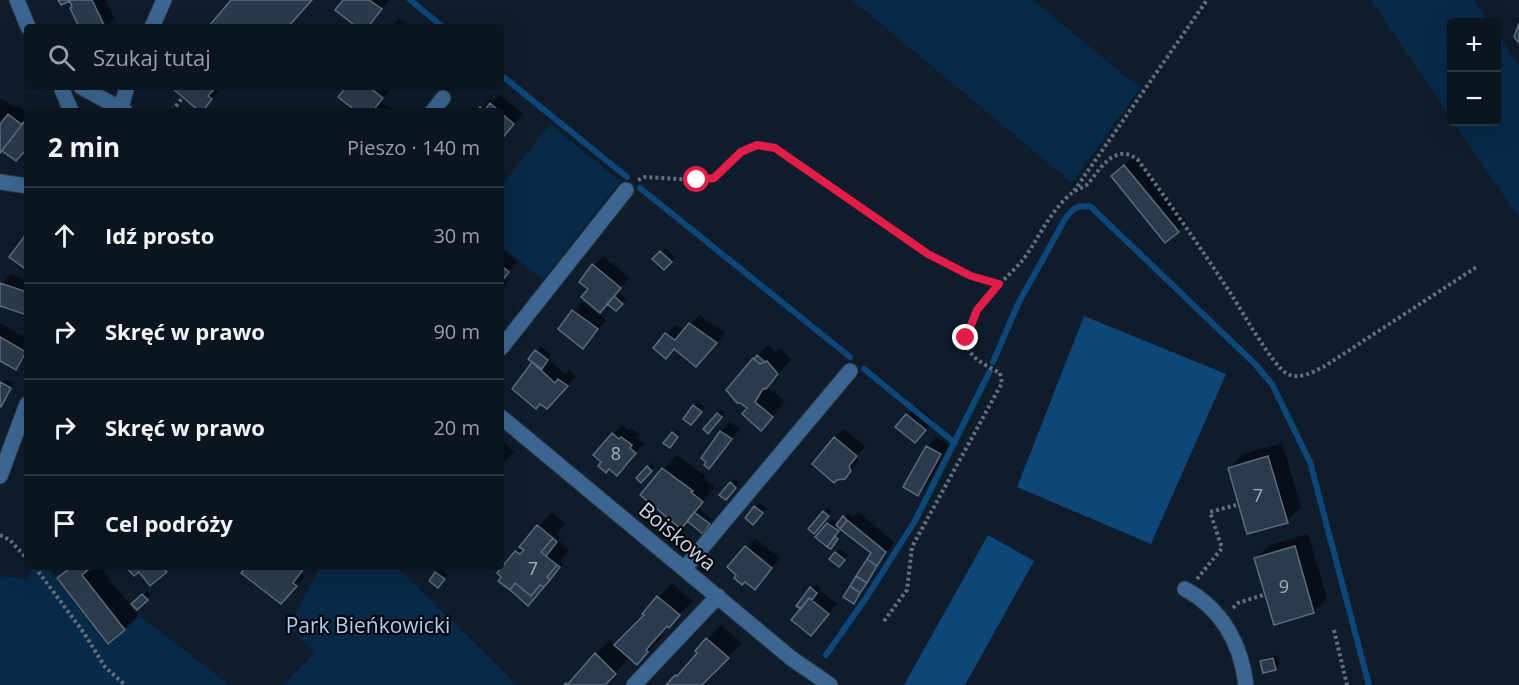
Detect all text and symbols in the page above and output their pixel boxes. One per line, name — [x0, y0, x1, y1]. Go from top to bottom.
map controls — [1447, 18, 1501, 126]
button: + — [1447, 18, 1501, 72]
search box — [24, 24, 504, 90]
icon: search — [45, 41, 78, 74]
text: Szukaj tutaj — [93, 42, 211, 72]
button: − — [1447, 72, 1501, 126]
text: 2 min — [48, 129, 120, 165]
text: Pieszo · 140 m — [347, 134, 480, 161]
route start — [683, 166, 709, 192]
icon: ahead — [48, 219, 81, 252]
text: Idź prosto — [105, 220, 214, 250]
text: 30 m — [433, 222, 480, 249]
icon: right — [48, 315, 81, 348]
text: Skręć w prawo — [105, 316, 265, 346]
text: 90 m — [433, 318, 480, 345]
route end — [952, 324, 978, 350]
icon: right — [48, 411, 81, 444]
text: Skręć w prawo — [105, 412, 265, 442]
text: 20 m — [433, 414, 480, 441]
house number: 8 — [611, 441, 621, 465]
house number: 7 — [1253, 483, 1263, 507]
street label: Boiskowa — [633, 495, 723, 577]
icon: arrive — [48, 507, 81, 540]
text: Cel podróży — [105, 508, 233, 538]
house number: 7 — [528, 556, 538, 580]
house number: 9 — [1279, 574, 1289, 598]
park label: Park Bieńkowicki — [286, 611, 450, 639]

